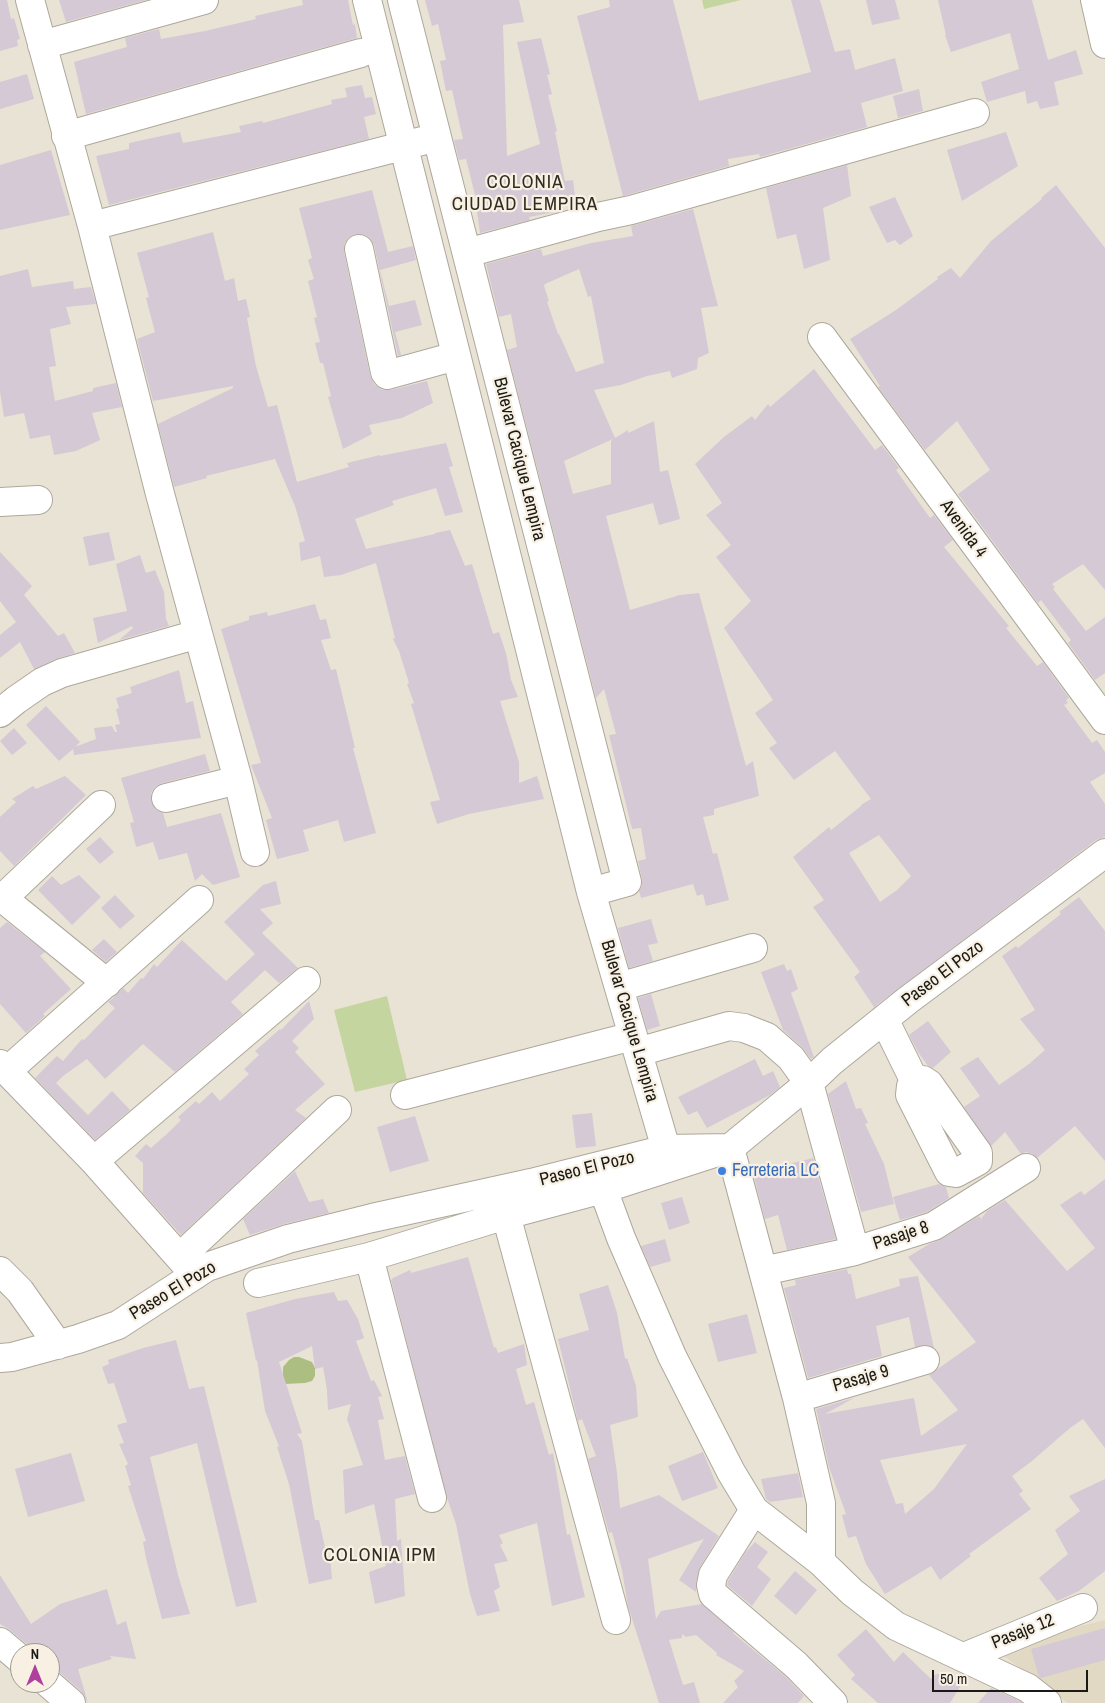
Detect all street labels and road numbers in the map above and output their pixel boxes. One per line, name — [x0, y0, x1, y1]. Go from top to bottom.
street label: Bulevar Cacique Lempira — [488, 375, 550, 543]
street label: Avenida 4 — [935, 496, 991, 562]
street label: Paseo El Pozo — [898, 936, 988, 1012]
street label: Bulevar Cacique Lempira — [596, 938, 662, 1104]
street label: Paseo El Pozo — [537, 1147, 637, 1191]
street label: Pasaje 8 — [870, 1217, 932, 1255]
street label: Paseo El Pozo — [126, 1257, 220, 1325]
street label: Pasaje 9 — [830, 1361, 892, 1397]
street label: Pasaje 12 — [989, 1610, 1057, 1654]

